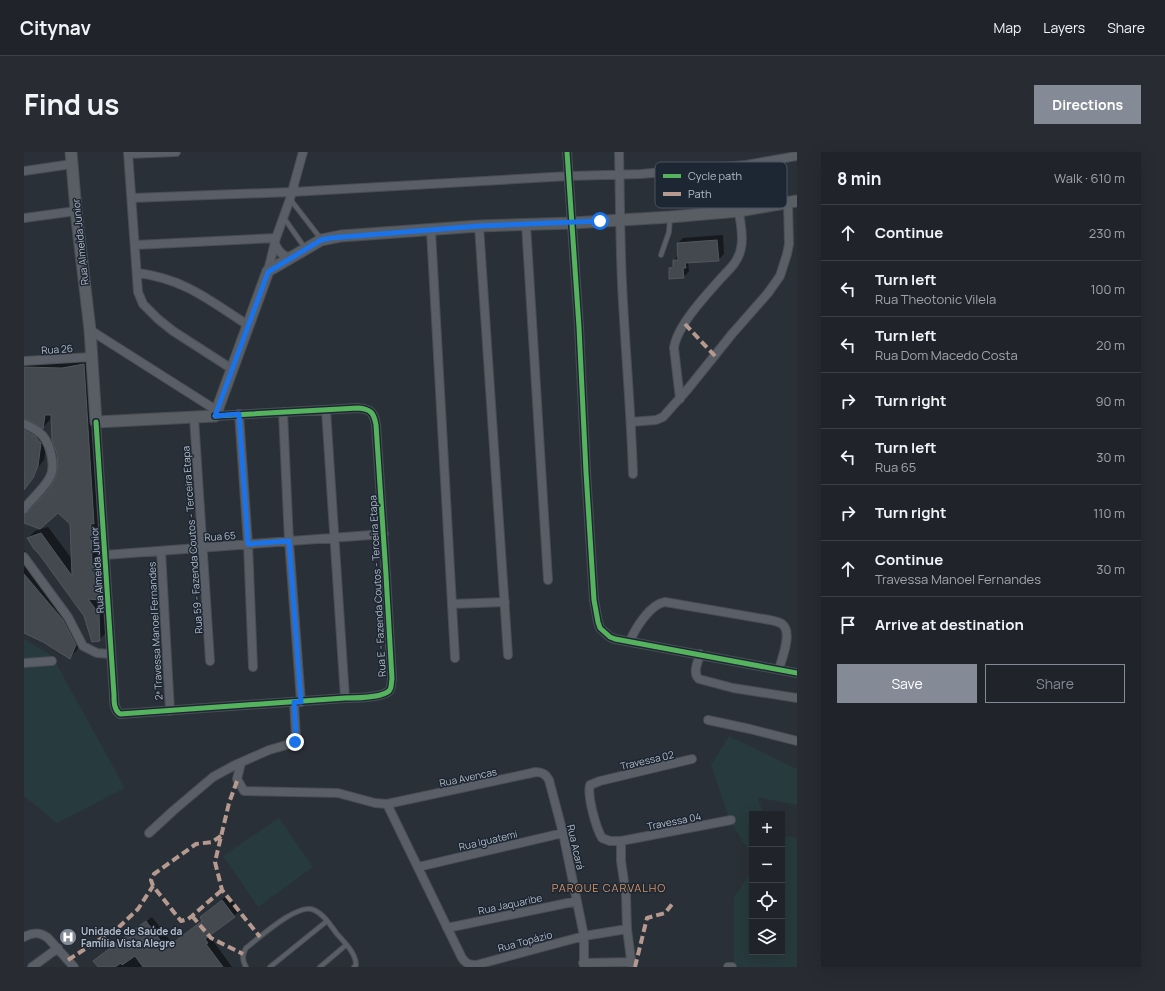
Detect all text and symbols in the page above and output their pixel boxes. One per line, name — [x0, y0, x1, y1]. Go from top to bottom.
text: Citynav — [20, 15, 91, 41]
text: Map — [993, 18, 1021, 37]
text: Layers — [1043, 18, 1085, 37]
text: Share — [1107, 18, 1145, 37]
text: Find us — [24, 85, 119, 123]
button: Directions — [1034, 85, 1141, 124]
legend — [655, 162, 787, 208]
text: 8 min — [837, 167, 882, 190]
text: Cycle path — [688, 168, 742, 183]
text: Walk · 610 m — [1054, 169, 1125, 187]
text: Path — [688, 186, 711, 201]
street label: Rua Almeida Junior — [68, 198, 92, 286]
route start — [591, 212, 609, 230]
icon: ahead — [837, 222, 859, 244]
text: Continue — [875, 222, 943, 243]
text: 230 m — [1089, 224, 1125, 242]
text: Turn left — [875, 269, 937, 290]
icon: left — [837, 278, 859, 300]
text: 100 m — [1090, 280, 1125, 298]
text: Rua Theotonic Vilela — [875, 290, 996, 308]
text: Turn left — [875, 325, 937, 346]
icon: left — [837, 334, 859, 356]
text: 20 m — [1096, 336, 1125, 354]
street label: Rua 26 — [41, 341, 73, 357]
text: Rua Dom Macedo Costa — [875, 346, 1018, 364]
icon: right — [837, 390, 859, 412]
text: Turn right — [875, 390, 946, 411]
text: 90 m — [1095, 392, 1125, 410]
text: Turn left — [875, 437, 937, 458]
street label: Rua 59 - Fazenda Coutos - Terceira Etapa — [178, 446, 206, 634]
icon: left — [837, 446, 859, 468]
text: 30 m — [1096, 448, 1125, 466]
text: Rua 65 — [875, 458, 916, 476]
street label: Rua E - Fazenda Coutos - Terceira Etapa — [365, 495, 389, 677]
icon: right — [837, 502, 859, 524]
text: Turn right — [875, 502, 946, 523]
text: 110 m — [1093, 504, 1125, 522]
street label: Rua Almeida Junior — [87, 526, 107, 614]
street label: Rua 65 — [204, 528, 237, 544]
text: Continue — [875, 549, 943, 570]
icon: ahead — [837, 558, 859, 580]
text: 30 m — [1096, 560, 1125, 578]
street label: 2ª Travessa Manoel Fernandes — [144, 561, 166, 701]
text: Travessa Manoel Fernandes — [875, 570, 1041, 588]
icon: arrive — [837, 614, 859, 636]
text: Arrive at destination — [875, 614, 1024, 635]
button: Save — [837, 664, 977, 703]
button: Share — [985, 664, 1125, 703]
route end — [286, 733, 304, 751]
street label: Travessa 02 — [619, 747, 676, 773]
street label: Rua Avencas — [438, 764, 498, 790]
street label: Travessa 04 — [646, 809, 702, 833]
map controls — [749, 811, 785, 955]
button: + — [749, 811, 785, 847]
street label: Rua Acará — [564, 823, 588, 871]
street label: Rua Iguatemi — [457, 826, 519, 854]
button: − — [749, 847, 785, 883]
district label: PARQUE CARVALHO — [552, 880, 666, 895]
button: locate — [749, 883, 785, 919]
street label: Rua Jaquaribe — [477, 890, 543, 918]
button: layers — [749, 919, 785, 955]
place label: Unidade de Saúde da Família Vista Alegre — [81, 924, 183, 950]
hospital icon: Unidade de Saúde da Família Vista Alegre — [58, 927, 78, 947]
street label: Rua Topázio — [496, 927, 554, 955]

